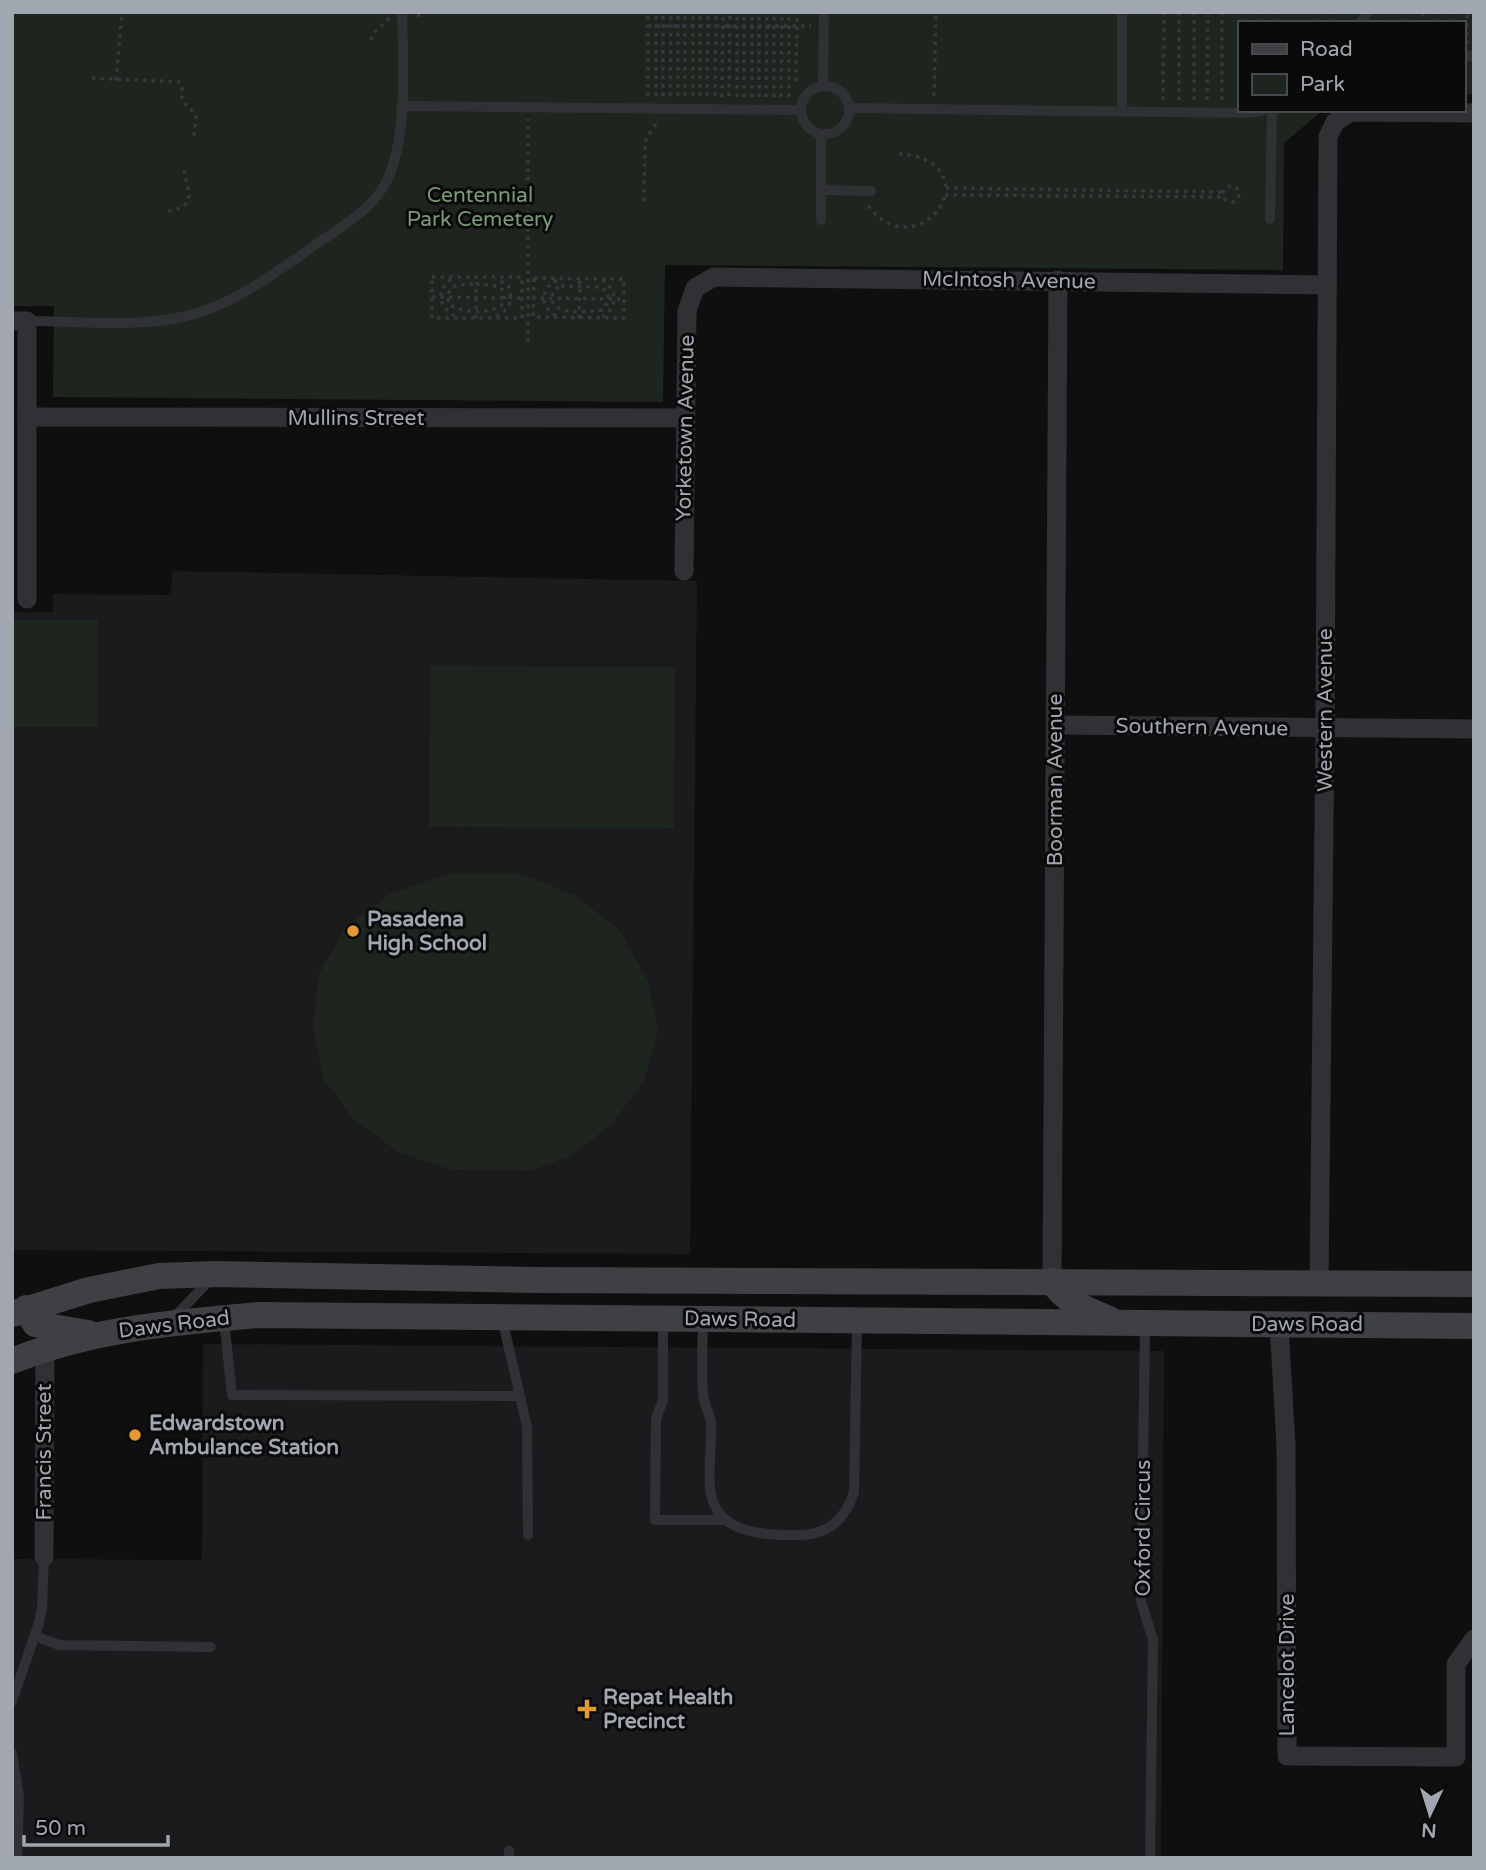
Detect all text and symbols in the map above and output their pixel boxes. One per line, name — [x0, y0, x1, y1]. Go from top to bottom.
legend — [1238, 21, 1465, 112]
text: Road — [1300, 37, 1353, 62]
text: Park — [1300, 72, 1345, 97]
park label: Centennial Park Cemetery — [407, 183, 553, 232]
street label: McIntosh Avenue — [922, 266, 1096, 295]
street label: Yorketown Avenue — [671, 335, 700, 521]
street label: Mullins Street — [288, 406, 424, 431]
street label: Western Avenue — [1313, 628, 1338, 792]
street label: Boorman Avenue — [1043, 694, 1068, 866]
street label: Southern Avenue — [1115, 713, 1289, 742]
place label: Pasadena High School — [367, 907, 487, 956]
marker: Pasadena High School — [345, 923, 361, 939]
street label: Daws Road — [117, 1305, 231, 1344]
street label: Daws Road — [684, 1306, 796, 1333]
street label: Daws Road — [1251, 1312, 1363, 1337]
street label: Francis Street — [32, 1384, 57, 1520]
place label: Edwardstown Ambulance Station — [149, 1411, 339, 1460]
marker: Edwardstown Ambulance Station — [127, 1427, 143, 1443]
street label: Oxford Circus — [1131, 1460, 1156, 1596]
street label: Lancelot Drive — [1275, 1593, 1300, 1736]
place label: Repat Health Precinct — [603, 1685, 733, 1734]
marker: Repat Health Precinct — [577, 1699, 597, 1719]
north arrow — [1395, 1779, 1465, 1849]
scale bar — [24, 1804, 168, 1848]
text: 50 m — [35, 1816, 86, 1841]
text: N — [1421, 1818, 1437, 1841]

